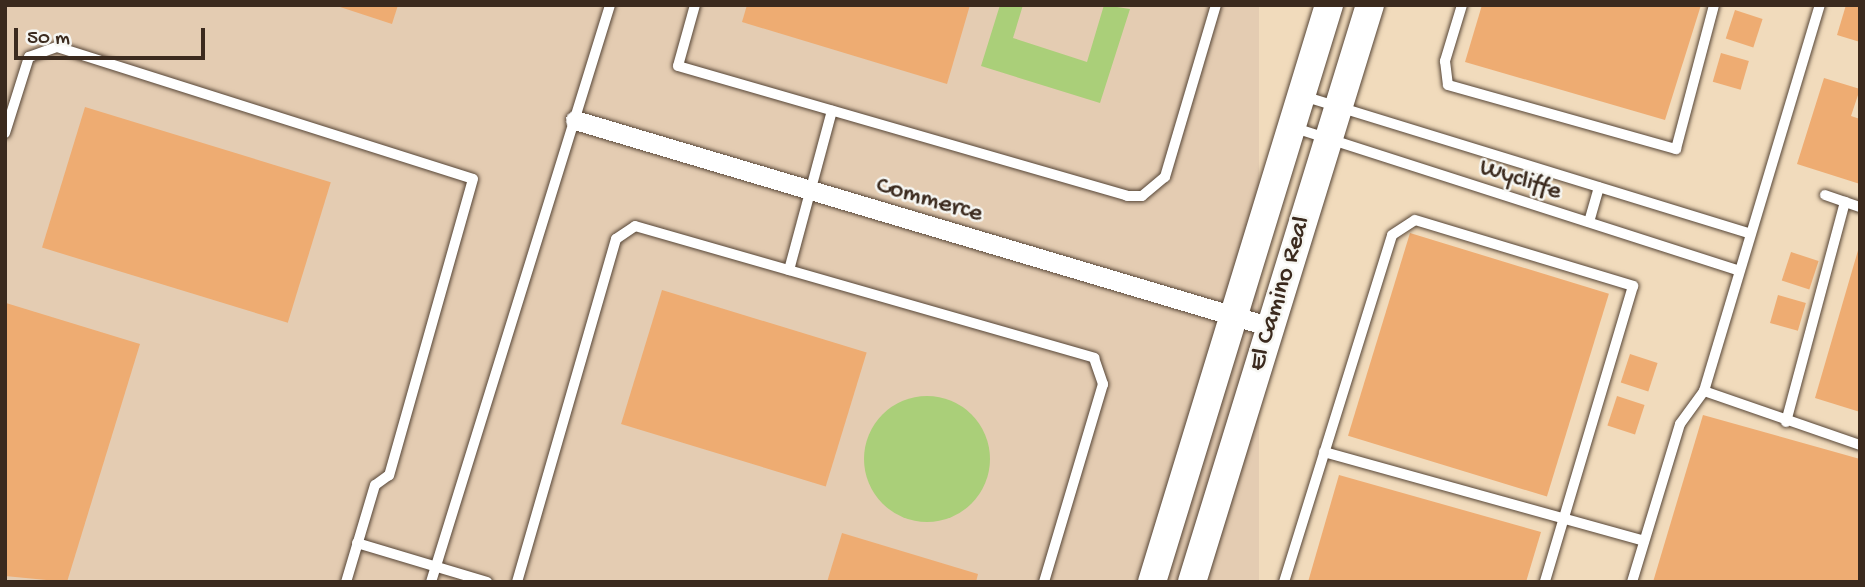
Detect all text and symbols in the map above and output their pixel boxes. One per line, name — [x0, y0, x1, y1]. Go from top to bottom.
scale bar — [18, 14, 208, 58]
text: 50 m — [27, 27, 70, 52]
street label: Wycliffe — [1475, 153, 1565, 209]
street label: Commerce — [872, 171, 986, 231]
street label: El Camino Real — [1243, 213, 1319, 375]

